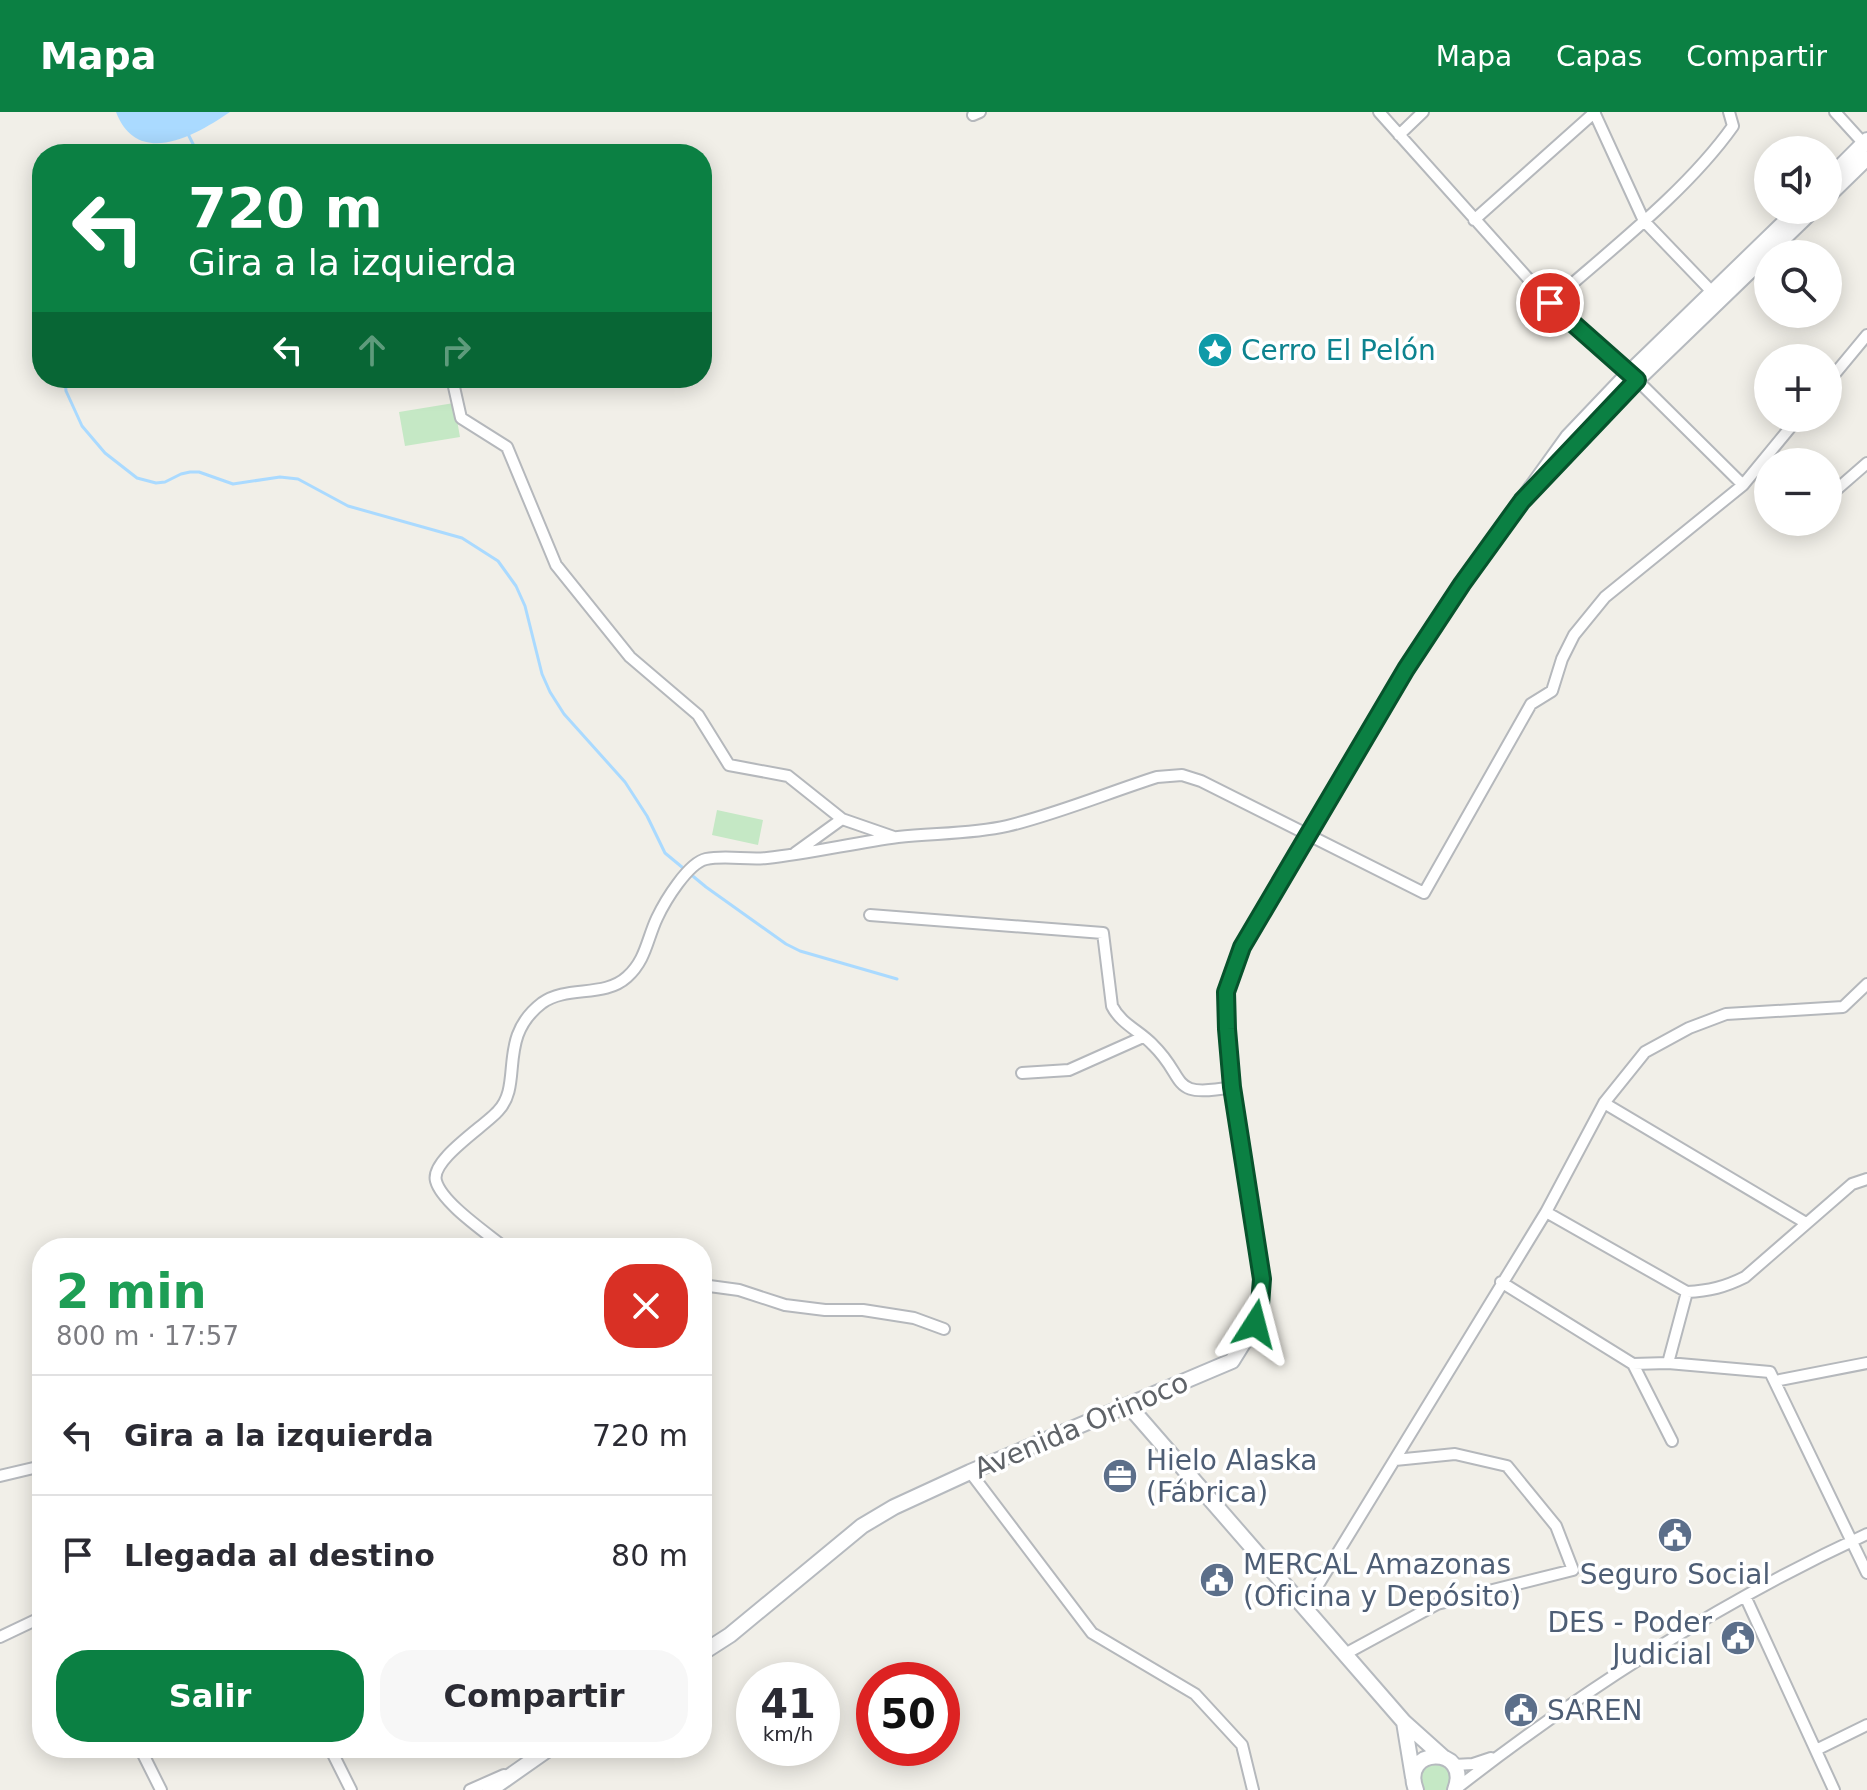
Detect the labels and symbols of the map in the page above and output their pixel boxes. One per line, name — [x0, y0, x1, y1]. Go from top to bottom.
pin — [1516, 269, 1584, 337]
place icon: Cerro El Pelón — [1196, 331, 1234, 369]
place label: Cerro El Pelón — [1241, 334, 1436, 367]
position arrow — [1213, 1282, 1297, 1366]
street label: Avenida Orinoco — [969, 1365, 1193, 1485]
place label: Hielo Alaska (Fábrica) — [1146, 1444, 1317, 1509]
office icon: Hielo Alaska (Fábrica) — [1101, 1457, 1139, 1495]
public building icon: Seguro Social — [1656, 1516, 1694, 1554]
place label: MERCAL Amazonas (Oficina y Depósito) — [1243, 1548, 1521, 1613]
place label: Seguro Social — [1580, 1558, 1770, 1591]
public building icon: MERCAL Amazonas (Oficina y Depósito) — [1198, 1561, 1236, 1599]
place label: DES - Poder Judicial — [1548, 1606, 1712, 1671]
public building icon: DES - Poder Judicial — [1719, 1619, 1757, 1657]
speed limit sign: 50 — [856, 1662, 960, 1766]
public building icon: SAREN — [1502, 1691, 1540, 1729]
place label: SAREN — [1547, 1694, 1643, 1727]

